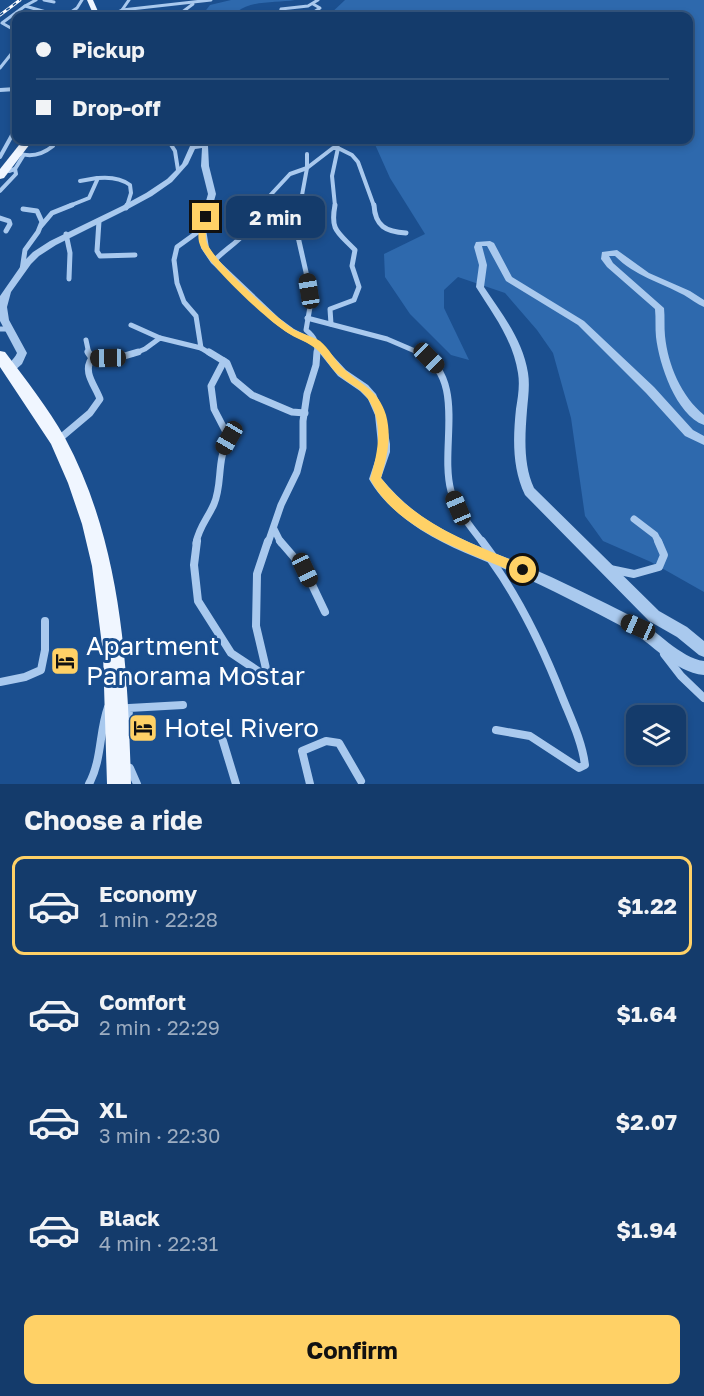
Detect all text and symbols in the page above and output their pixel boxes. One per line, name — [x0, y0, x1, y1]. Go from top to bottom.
text: Pickup — [72, 36, 145, 63]
text: Drop-off — [72, 94, 161, 121]
callout: 2 min — [227, 196, 326, 238]
route end — [192, 203, 219, 230]
text: 2 min — [249, 205, 302, 229]
car — [297, 272, 321, 310]
car — [410, 339, 448, 377]
car — [90, 349, 126, 367]
car — [212, 418, 246, 458]
car — [443, 488, 473, 528]
car — [289, 550, 321, 590]
route start — [509, 556, 536, 583]
car — [618, 611, 658, 643]
place label: Apartment Panorama Mostar — [86, 630, 305, 691]
hotel icon: Apartment Panorama Mostar — [49, 645, 81, 677]
map controls — [626, 705, 686, 765]
button: layers — [626, 705, 686, 765]
hotel icon: Hotel Rivero — [127, 712, 159, 744]
place label: Hotel Rivero — [164, 712, 319, 743]
text: Choose a ride — [24, 804, 203, 836]
icon: car — [27, 879, 81, 933]
text: Economy — [99, 880, 197, 907]
text: $1.22 — [617, 892, 677, 919]
text: 1 min · 22:28 — [99, 907, 218, 931]
icon: car — [27, 987, 81, 1041]
text: Comfort — [99, 988, 186, 1015]
text: $1.64 — [616, 1000, 677, 1027]
text: 2 min · 22:29 — [99, 1015, 220, 1039]
icon: car — [27, 1095, 81, 1149]
text: XL — [99, 1096, 127, 1123]
text: $2.07 — [616, 1108, 677, 1135]
text: 3 min · 22:30 — [99, 1123, 220, 1147]
icon: car — [27, 1203, 81, 1257]
text: Black — [99, 1204, 160, 1231]
text: $1.94 — [616, 1216, 677, 1243]
text: 4 min · 22:31 — [99, 1231, 218, 1255]
button: Confirm — [24, 1315, 680, 1384]

